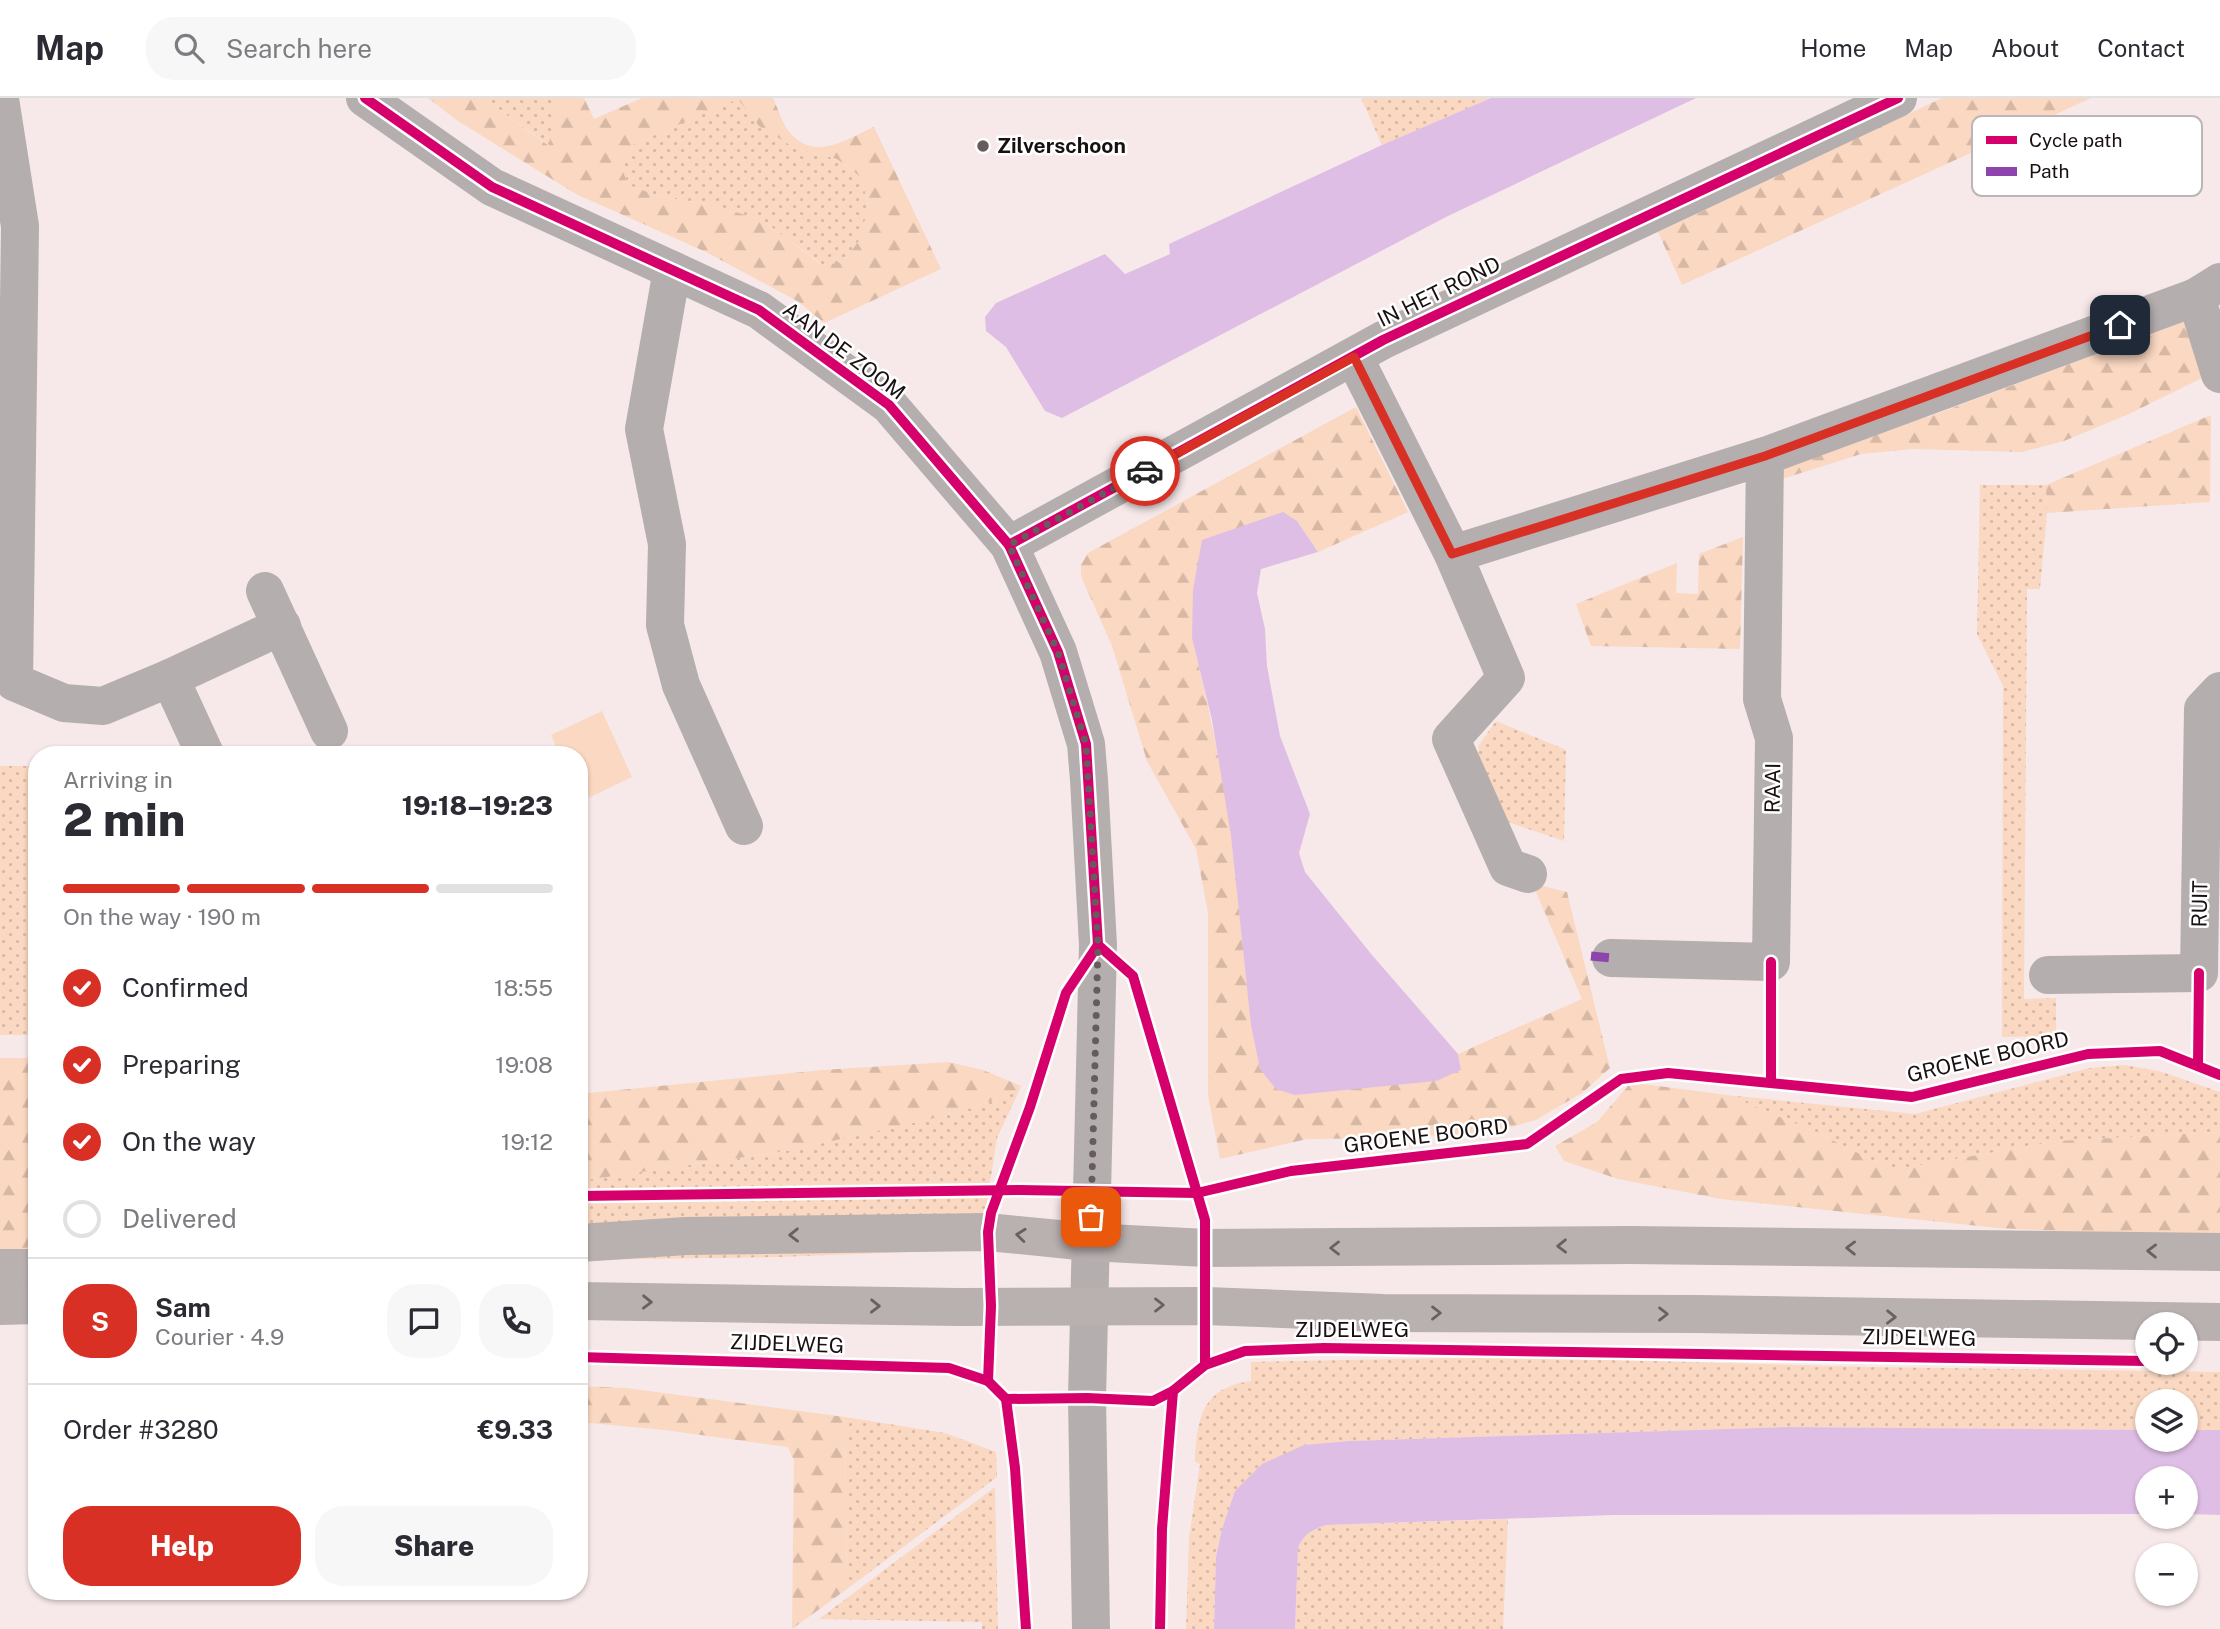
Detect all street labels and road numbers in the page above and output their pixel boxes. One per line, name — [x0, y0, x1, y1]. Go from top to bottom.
street label: IN HET ROND — [1373, 251, 1504, 332]
street label: AAN DE ZOOM — [778, 297, 910, 405]
street label: RAAI — [1760, 763, 1785, 813]
street label: RUIT — [2187, 880, 2212, 928]
street label: GROENE BOORD — [1904, 1026, 2071, 1087]
street label: GROENE BOORD — [1342, 1113, 1510, 1158]
street label: ZIJDELWEG — [1295, 1317, 1409, 1342]
street label: ZIJDELWEG — [1862, 1324, 1976, 1351]
street label: ZIJDELWEG — [729, 1329, 845, 1358]

